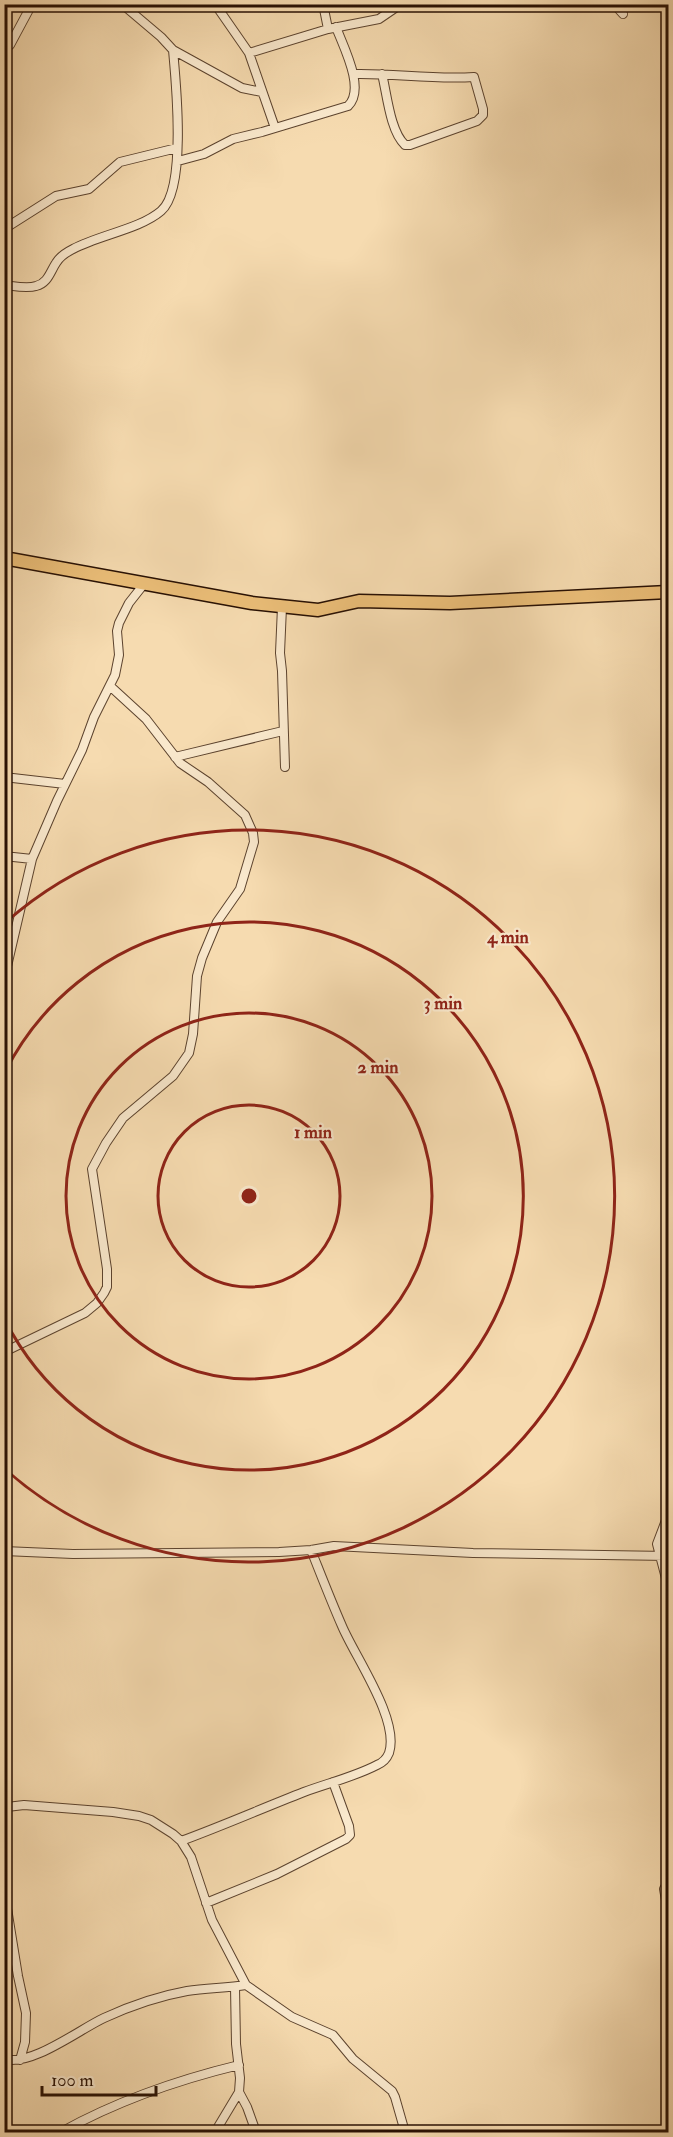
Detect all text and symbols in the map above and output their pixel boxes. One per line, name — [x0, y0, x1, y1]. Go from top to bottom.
text: 4 min — [486, 926, 529, 949]
text: 3 min — [424, 992, 463, 1015]
text: 2 min — [358, 1056, 399, 1079]
text: 1 min — [294, 1121, 333, 1144]
centre of rings — [239, 1186, 259, 1206]
scale bar — [42, 2059, 156, 2097]
text: 100 m — [51, 2069, 94, 2092]

